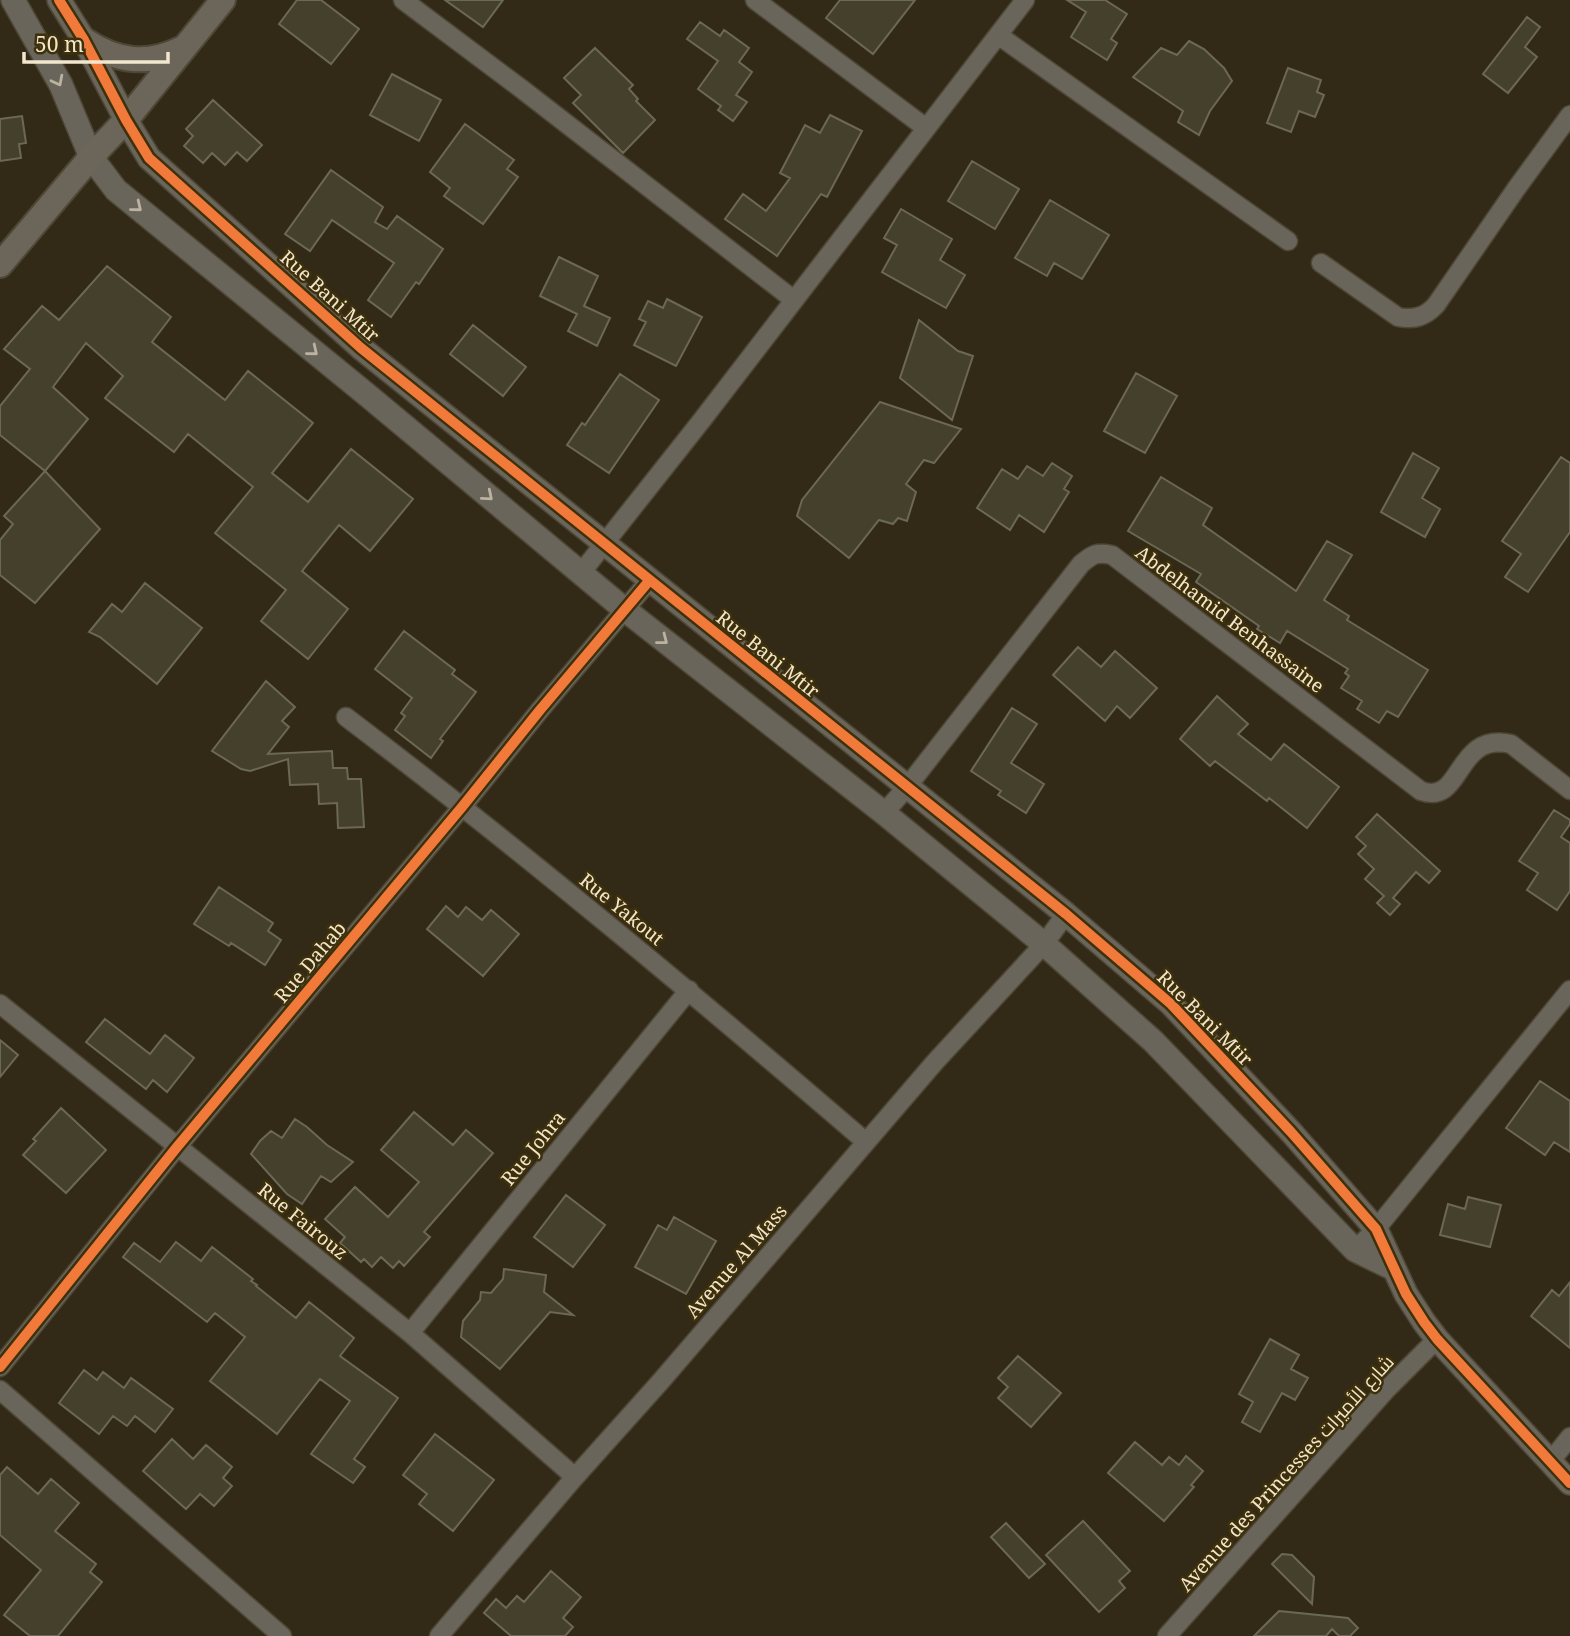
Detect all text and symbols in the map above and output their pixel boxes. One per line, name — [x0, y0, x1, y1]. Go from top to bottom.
scale bar — [24, 21, 168, 65]
text: 50 m — [35, 30, 84, 58]
one-way arrow — [50, 74, 64, 86]
one-way arrow — [129, 198, 141, 211]
street label: Rue Bani Mtir — [275, 244, 385, 348]
one-way arrow — [305, 342, 317, 355]
one-way arrow — [480, 487, 493, 500]
street label: Abdelhamid Benhassaine — [1130, 539, 1330, 699]
street label: Rue Bani Mtir — [711, 604, 825, 704]
one-way arrow — [656, 632, 668, 645]
street label: Rue Yakout — [574, 867, 670, 951]
street label: Rue Dahab — [268, 916, 352, 1008]
street label: Rue Bani Mtir — [1151, 964, 1259, 1072]
street label: Rue Johra — [495, 1105, 571, 1191]
street label: Rue Fairouz — [253, 1177, 353, 1265]
street label: Avenue Al Mass — [679, 1199, 793, 1323]
street label: Avenue des Princesses شارع الأميرات — [1173, 1349, 1400, 1598]

